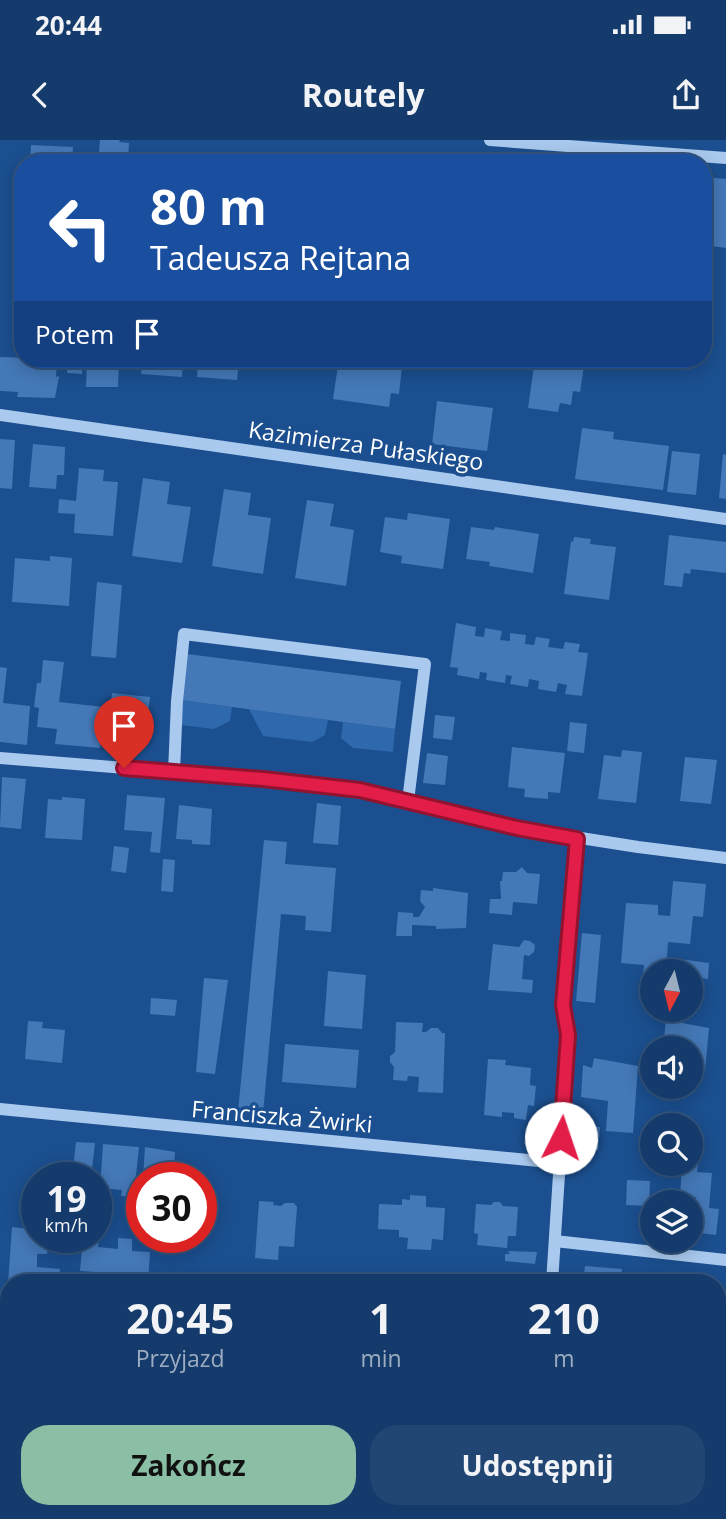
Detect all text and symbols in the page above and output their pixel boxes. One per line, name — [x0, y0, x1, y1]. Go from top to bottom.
text: 20:44 — [35, 7, 102, 43]
text: Routely — [302, 73, 424, 116]
icon: back — [21, 76, 59, 114]
icon: share — [667, 76, 705, 114]
text: 80 m — [150, 173, 267, 239]
icon: left — [35, 182, 126, 273]
text: Tadeusza Rejtana — [150, 236, 411, 279]
icon: arrive — [128, 315, 166, 353]
text: Potem — [35, 316, 114, 352]
street label: Kazimierza Pułaskiego — [246, 413, 486, 477]
pin — [94, 696, 154, 768]
icon: arrive — [105, 707, 143, 745]
north arrow — [640, 959, 704, 1022]
map controls — [640, 959, 703, 1253]
button: sound — [640, 1036, 703, 1099]
street label: Franciszka Żwirki — [190, 1092, 374, 1140]
position arrow — [524, 1101, 598, 1175]
button: search — [640, 1113, 703, 1176]
speed limit sign: 30 — [126, 1162, 217, 1253]
text: 19 — [46, 1175, 87, 1222]
button: layers — [640, 1190, 703, 1253]
text: km/h — [45, 1213, 88, 1237]
text: 20:45 — [126, 1289, 234, 1346]
text: 1 — [369, 1289, 393, 1346]
text: 210 — [528, 1289, 600, 1346]
text: Przyjazd — [136, 1342, 225, 1374]
text: min — [360, 1342, 402, 1374]
text: m — [553, 1342, 574, 1374]
button: Zakończ — [21, 1425, 356, 1505]
button: Udostępnij — [370, 1425, 705, 1505]

